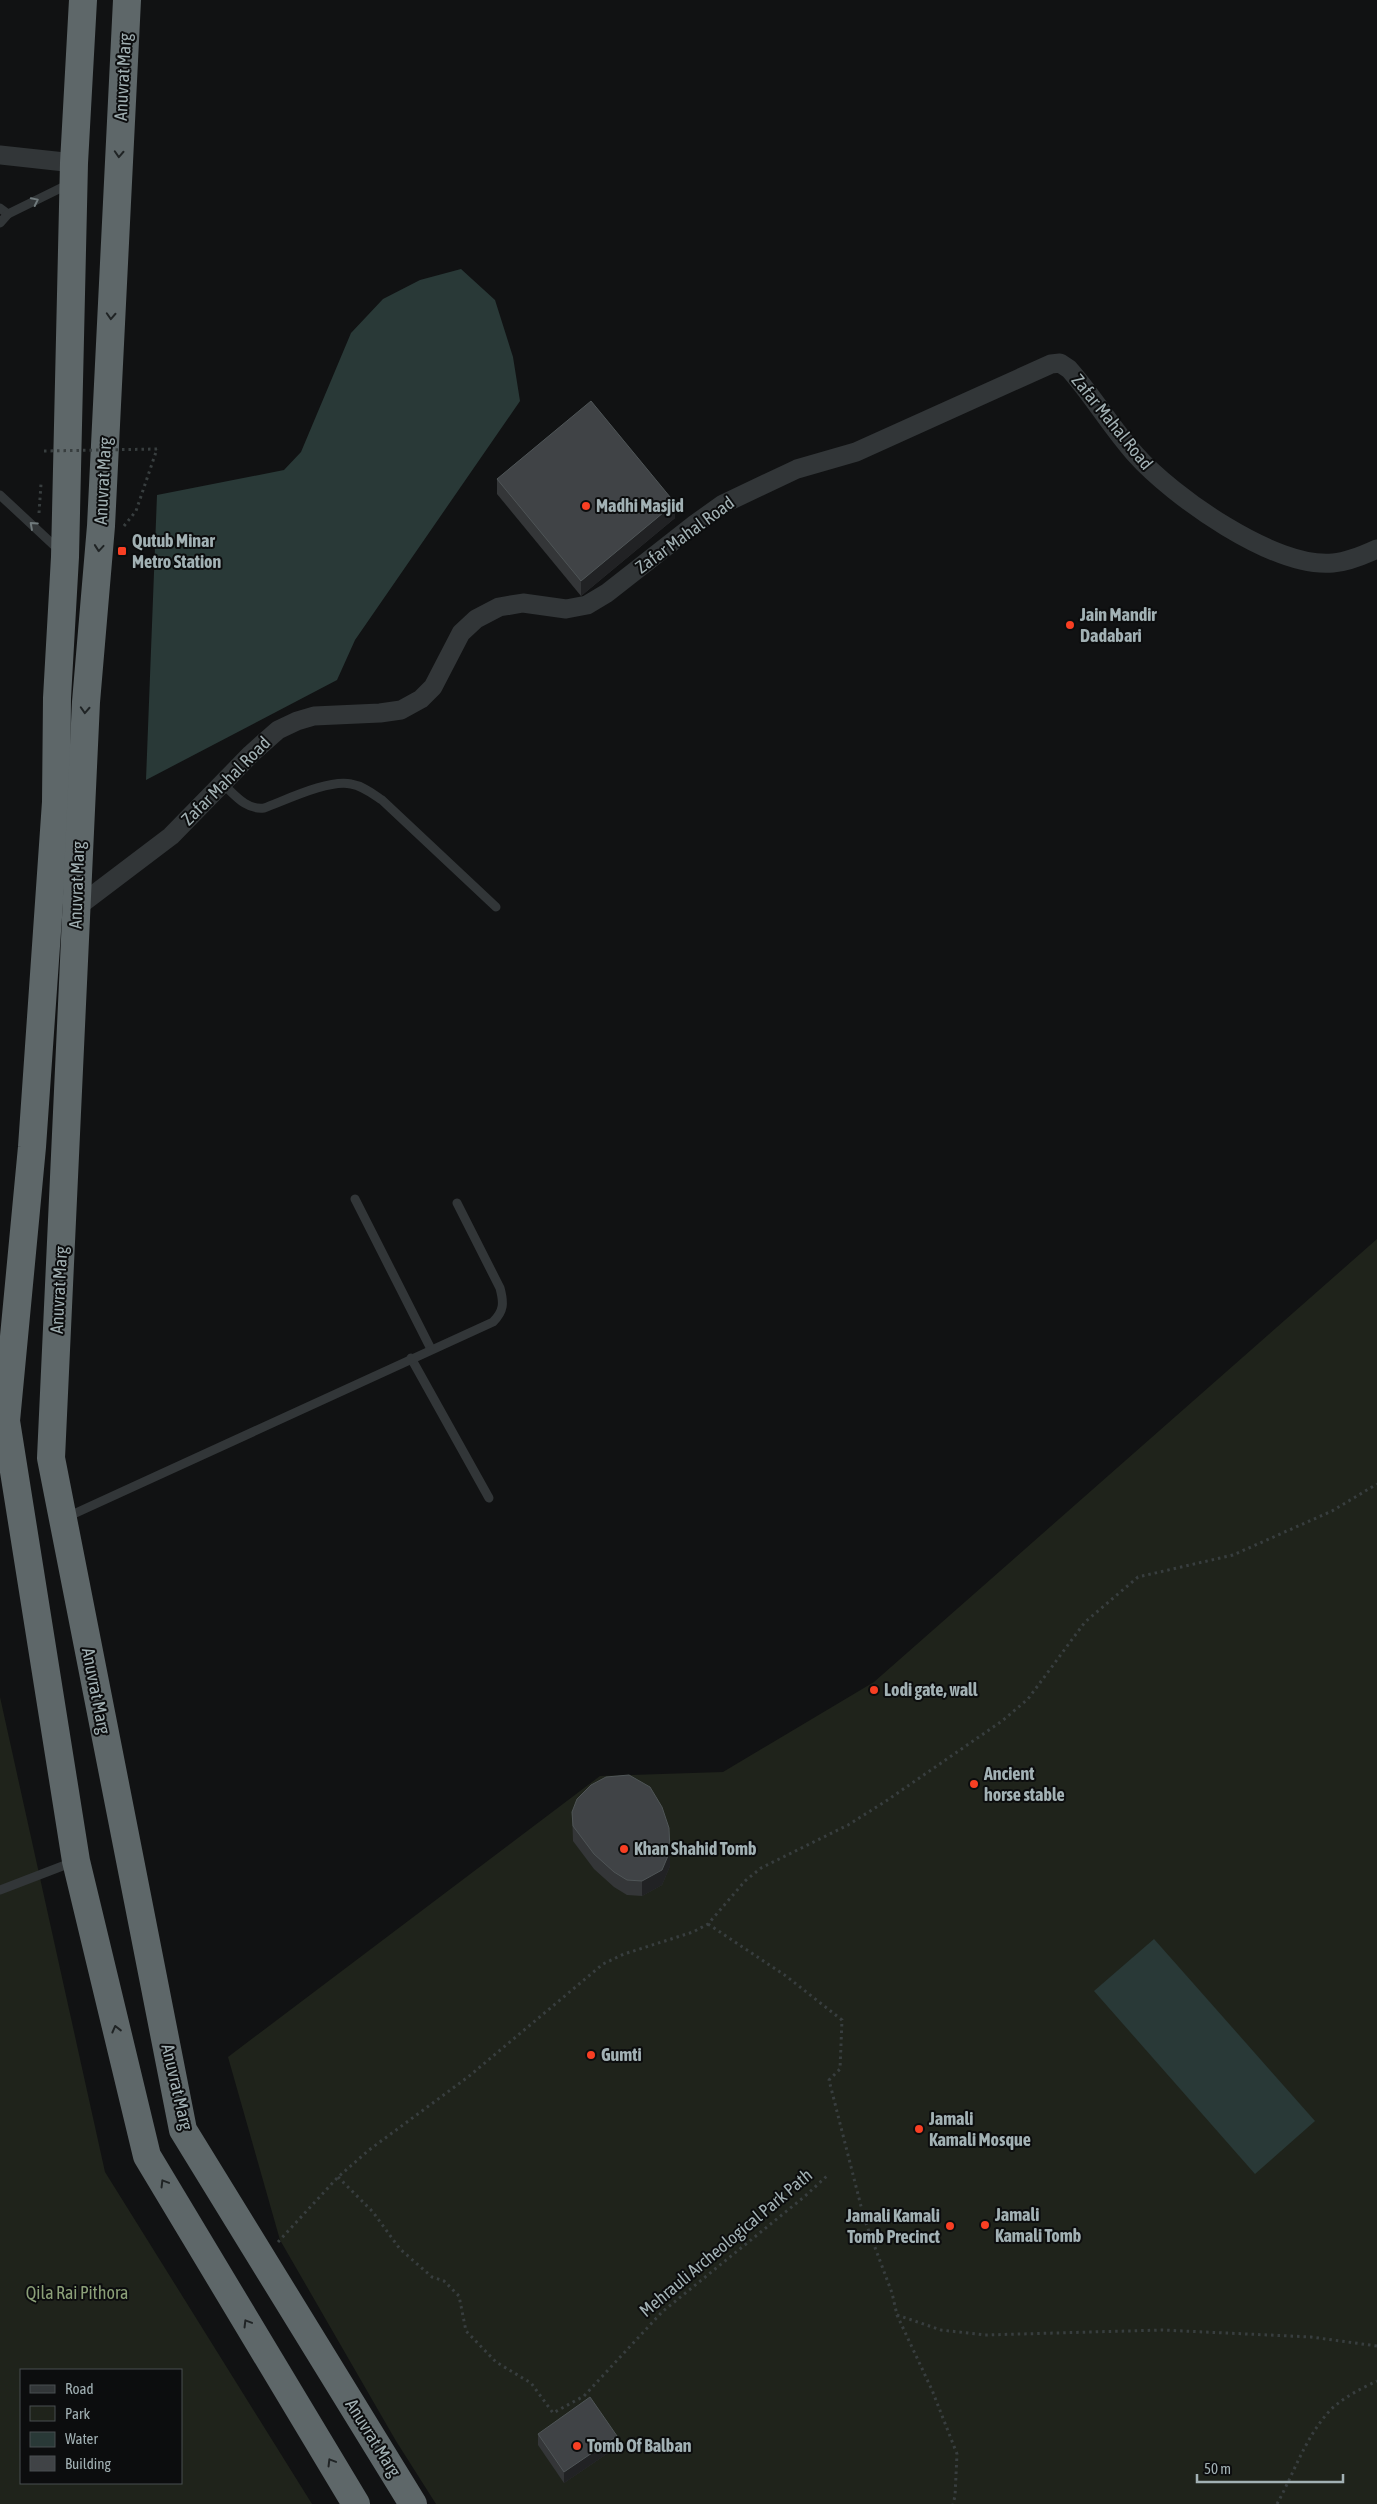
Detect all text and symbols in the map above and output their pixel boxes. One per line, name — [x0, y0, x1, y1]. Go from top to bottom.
street label: Anuvrat Marg — [110, 32, 135, 121]
one-way arrow — [114, 150, 124, 158]
one-way arrow — [30, 197, 39, 207]
one-way arrow — [105, 312, 116, 320]
street label: Zafar Mahal Road — [1068, 370, 1157, 474]
street label: Anuvrat Marg — [90, 436, 115, 525]
street label: Zafar Mahal Road — [631, 492, 738, 577]
place label: Madhi Masjid — [596, 495, 684, 516]
marker: Madhi Masjid — [580, 500, 592, 512]
one-way arrow — [29, 522, 38, 531]
place label: Qutub Minar Metro Station — [132, 530, 222, 572]
one-way arrow — [94, 544, 105, 552]
marker: Qutub Minar Metro Station — [116, 545, 128, 557]
place label: Jain Mandir Dadabari — [1079, 604, 1157, 646]
marker: Jain Mandir Dadabari — [1064, 619, 1076, 631]
one-way arrow — [80, 706, 91, 714]
street label: Zafar Mahal Road — [177, 732, 274, 829]
street label: Anuvrat Marg — [64, 841, 89, 929]
street label: Anuvrat Marg — [46, 1245, 71, 1334]
street label: Anuvrat Marg — [78, 1646, 115, 1736]
place label: Lodi gate, wall — [884, 1679, 978, 1700]
marker: Lodi gate, wall — [868, 1684, 880, 1696]
place label: Ancient horse stable — [983, 1763, 1065, 1805]
marker: Ancient horse stable — [968, 1778, 980, 1790]
place label: Khan Shahid Tomb — [634, 1838, 756, 1859]
marker: Khan Shahid Tomb — [618, 1843, 630, 1855]
one-way arrow — [111, 2025, 122, 2034]
street label: Anuvrat Marg — [157, 2042, 198, 2132]
place label: Gumti — [601, 2044, 642, 2065]
marker: Gumti — [585, 2049, 597, 2061]
place label: Jamali Kamali Mosque — [928, 2108, 1031, 2150]
marker: Jamali Kamali Mosque — [913, 2123, 925, 2135]
street label: Mehrauli Archeological Park Path — [635, 2164, 816, 2321]
one-way arrow — [160, 2180, 170, 2189]
place label: Jamali Kamali Tomb — [994, 2204, 1081, 2246]
place label: Jamali Kamali Tomb Precinct — [845, 2205, 941, 2247]
marker: Jamali Kamali Tomb — [979, 2219, 991, 2231]
marker: Jamali Kamali Tomb Precinct — [944, 2220, 956, 2232]
park label: Qila Rai Pithora — [26, 2282, 128, 2303]
one-way arrow — [244, 2319, 254, 2328]
legend — [20, 2369, 182, 2484]
text: Road — [65, 2380, 94, 2397]
street label: Anuvrat Marg — [341, 2395, 406, 2481]
text: Park — [65, 2405, 90, 2422]
text: Water — [65, 2430, 98, 2447]
place label: Tomb Of Balban — [587, 2435, 692, 2456]
marker: Tomb Of Balban — [571, 2440, 583, 2452]
scale bar — [1197, 2452, 1343, 2484]
text: Building — [65, 2455, 111, 2472]
one-way arrow — [327, 2459, 337, 2468]
text: 50 m — [1204, 2460, 1231, 2477]

